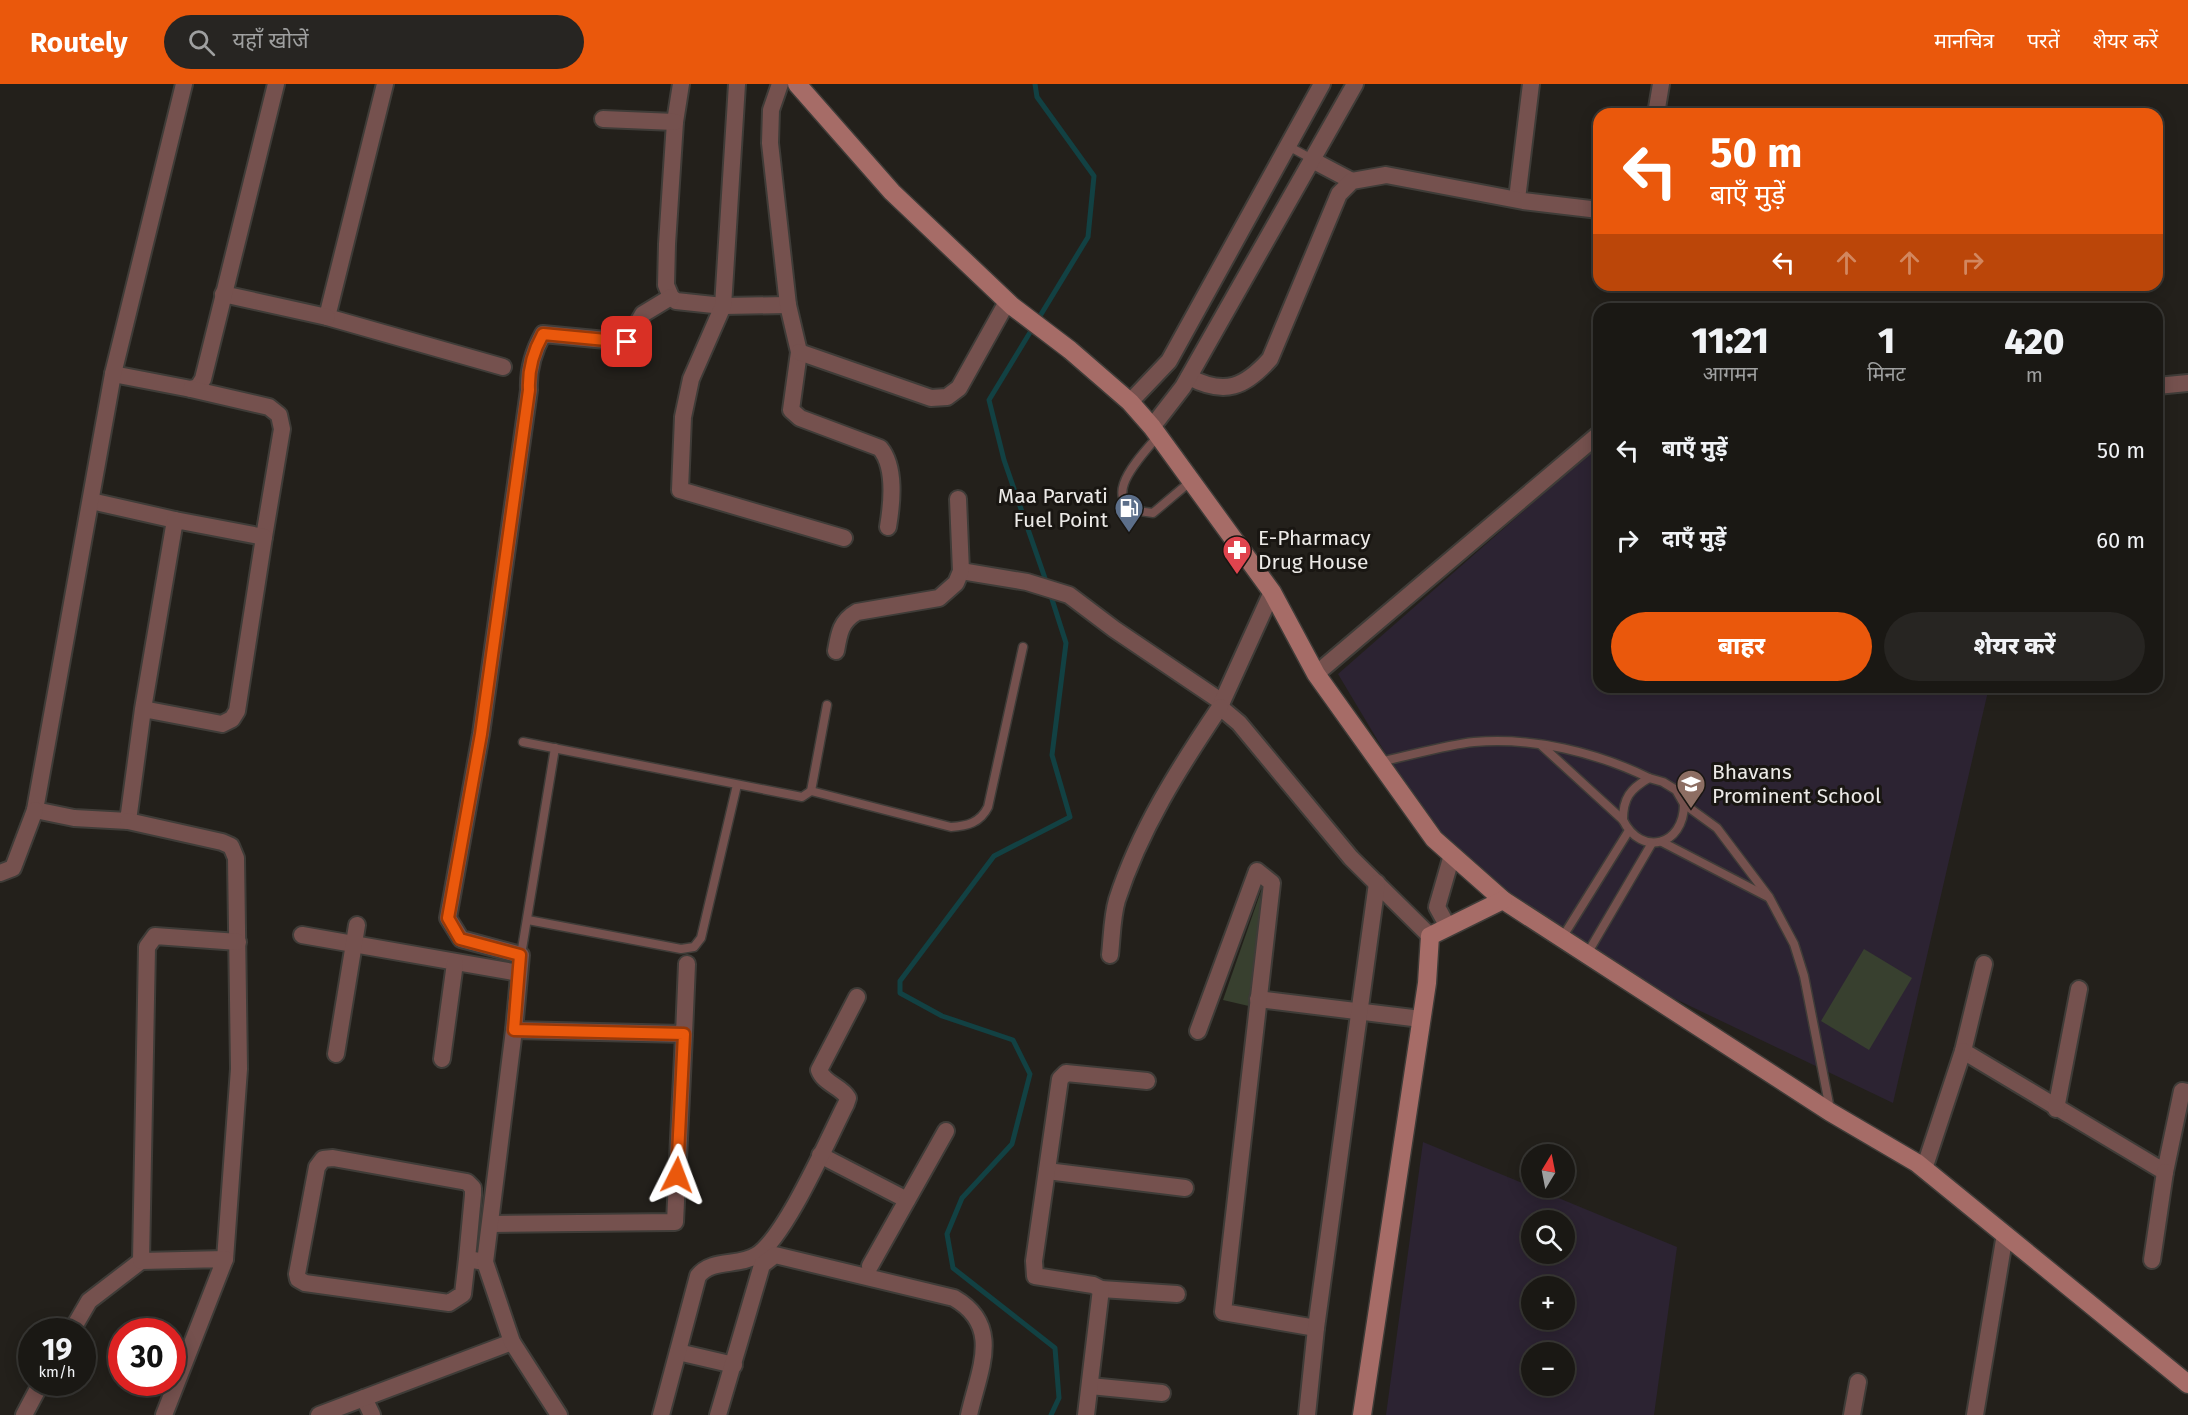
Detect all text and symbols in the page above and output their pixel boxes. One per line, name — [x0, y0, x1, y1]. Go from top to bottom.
search box — [164, 15, 584, 69]
text: Routely — [30, 26, 128, 59]
icon: search — [185, 26, 218, 59]
text: यहाँ खोजें — [233, 27, 309, 54]
text: मानचित्र — [1934, 28, 1994, 54]
text: परतें — [2027, 28, 2060, 54]
text: शेयर करें — [2093, 28, 2158, 54]
text: 50 m — [1710, 128, 1803, 178]
icon: left — [1611, 132, 1689, 210]
text: बाएँ मुड़ें — [1710, 179, 1785, 211]
icon: left — [1767, 246, 1800, 279]
icon: ahead — [1830, 246, 1863, 279]
icon: ahead — [1893, 246, 1926, 279]
icon: right — [1956, 246, 1989, 279]
pin — [601, 316, 652, 367]
text: 11:21 — [1692, 319, 1769, 363]
text: 1 — [1878, 319, 1895, 363]
text: 420 — [2004, 320, 2064, 364]
icon: arrive — [610, 325, 643, 358]
text: आगमन — [1703, 362, 1758, 386]
text: मिनट — [1867, 362, 1906, 386]
text: m — [2026, 363, 2043, 387]
icon: left — [1611, 434, 1644, 467]
text: बाएँ मुड़ें — [1662, 435, 1728, 462]
text: 50 m — [2097, 437, 2145, 464]
place label: Maa Parvati Fuel Point — [998, 483, 1108, 533]
fuel station icon: Maa Parvati Fuel Point — [1113, 492, 1145, 534]
icon: right — [1611, 524, 1644, 557]
place label: E-Pharmacy Drug House — [1258, 525, 1371, 575]
text: दाएँ मुड़ें — [1662, 525, 1726, 552]
text: 60 m — [2096, 527, 2145, 554]
pharmacy icon: E-Pharmacy Drug House — [1221, 534, 1253, 576]
button: बाहर — [1611, 612, 1872, 681]
button: शेयर करें — [1884, 612, 2145, 681]
place label: Bhavans Prominent School — [1712, 759, 1881, 809]
school or university icon: Bhavans Prominent School — [1675, 768, 1707, 810]
position arrow — [645, 1143, 709, 1207]
north arrow — [1521, 1144, 1575, 1198]
map controls — [1521, 1144, 1575, 1396]
button: search — [1521, 1210, 1575, 1264]
button: + — [1521, 1276, 1575, 1330]
speed limit sign: 30 — [108, 1318, 186, 1396]
text: 19 — [42, 1332, 72, 1368]
button: − — [1521, 1342, 1575, 1396]
text: km/h — [38, 1363, 76, 1381]

